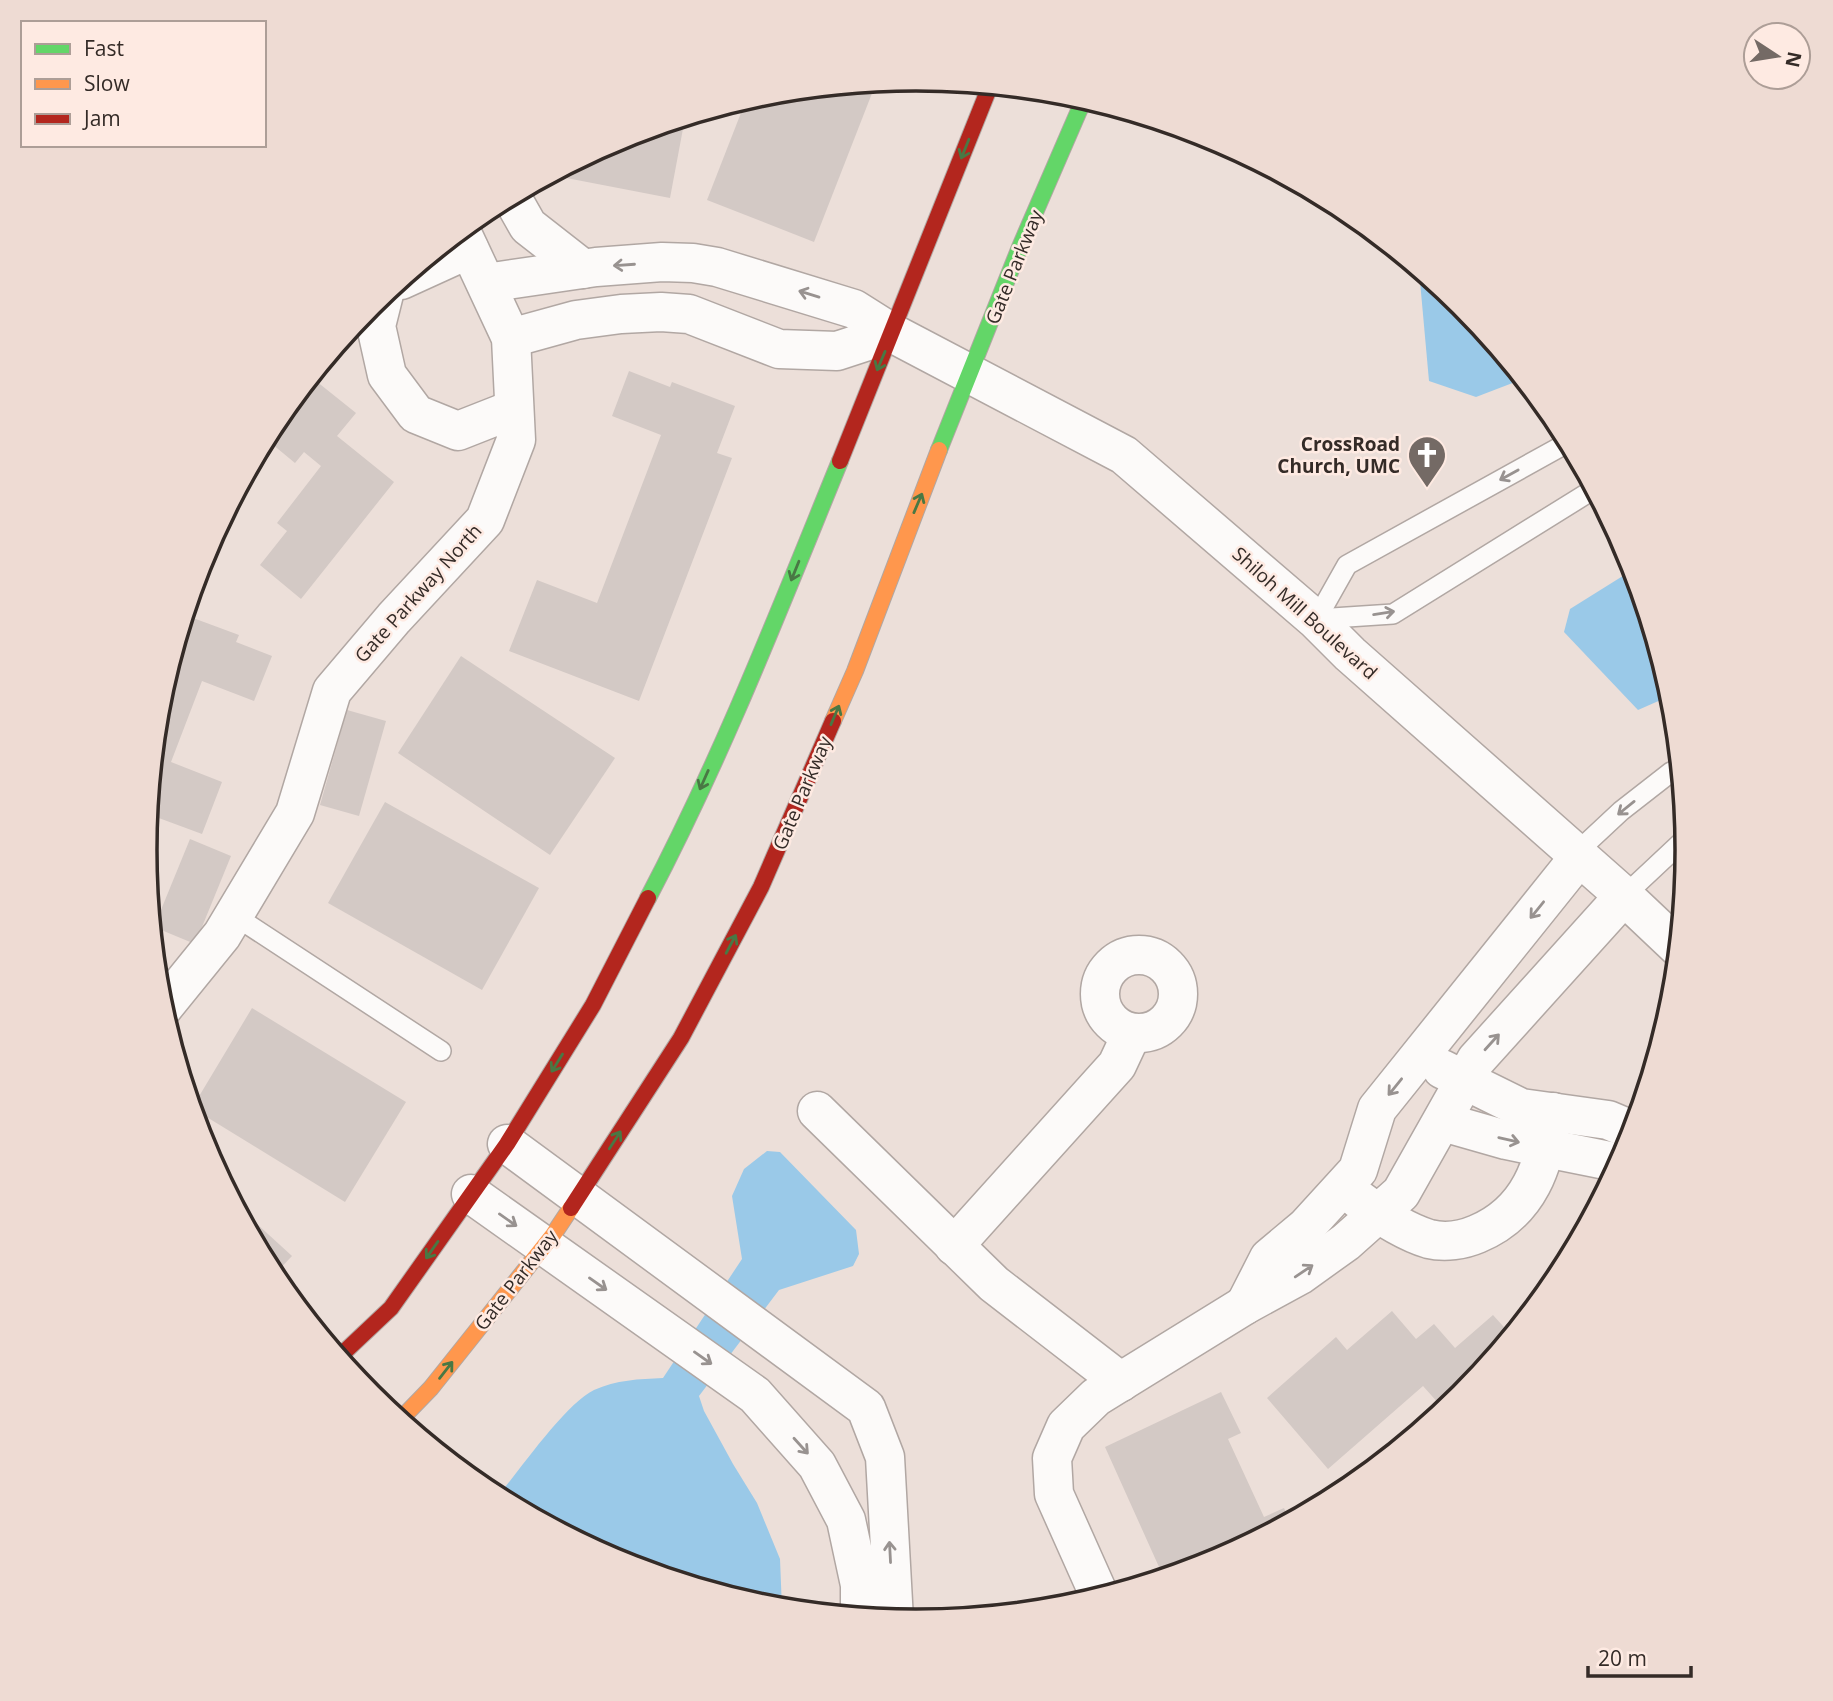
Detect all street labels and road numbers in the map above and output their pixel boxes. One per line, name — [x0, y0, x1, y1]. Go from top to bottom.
street label: Gate Parkway — [979, 205, 1049, 328]
street label: Gate Parkway North — [349, 518, 487, 668]
street label: Shiloh Mill Boulevard — [1227, 541, 1383, 685]
street label: Gate Parkway — [766, 732, 838, 854]
street label: Gate Parkway — [468, 1224, 564, 1336]

